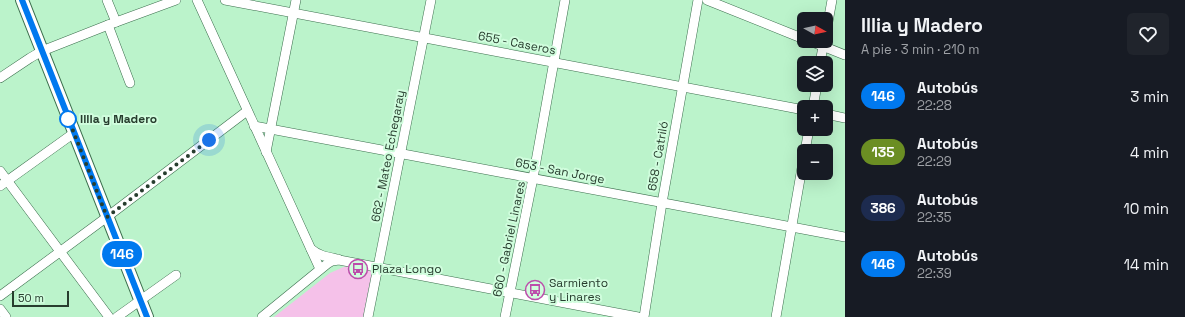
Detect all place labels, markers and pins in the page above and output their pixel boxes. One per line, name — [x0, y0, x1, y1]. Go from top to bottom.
marker: Illia y Madero — [59, 110, 77, 128]
place label: Illia y Madero — [80, 111, 157, 127]
bus stop icon: Plaza Longo — [347, 258, 369, 280]
place label: Plaza Longo — [372, 261, 442, 277]
place label: Sarmiento y Linares — [549, 275, 608, 305]
bus stop icon: Sarmiento y Linares — [524, 279, 546, 301]

